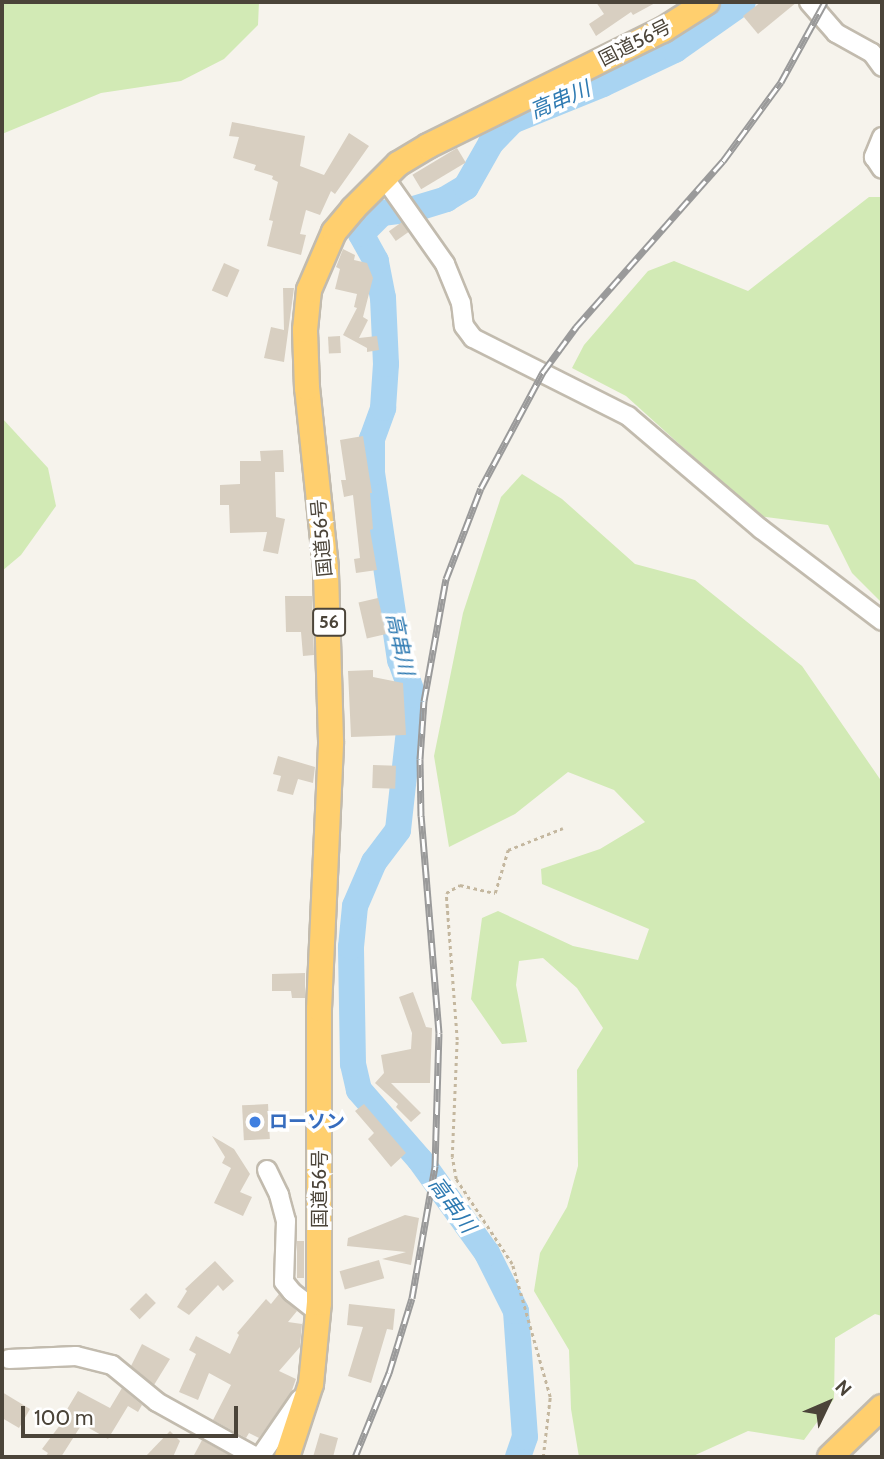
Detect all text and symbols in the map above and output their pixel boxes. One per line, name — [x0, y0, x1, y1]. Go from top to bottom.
street label: 国道56号 — [595, 15, 675, 71]
water label: 高串川 — [526, 76, 594, 124]
street label: 国道56号 — [307, 498, 337, 578]
road number: 56 — [312, 608, 346, 636]
water label: 高串川 — [381, 611, 419, 677]
place label: ローソン — [269, 1111, 345, 1133]
marker: ローソン — [247, 1114, 263, 1130]
street label: 国道56号 — [309, 1150, 331, 1228]
water label: 高串川 — [423, 1172, 481, 1238]
north arrow — [793, 1368, 863, 1438]
text: N — [831, 1375, 856, 1401]
scale bar — [24, 1392, 242, 1436]
text: 100 m — [34, 1405, 93, 1430]

